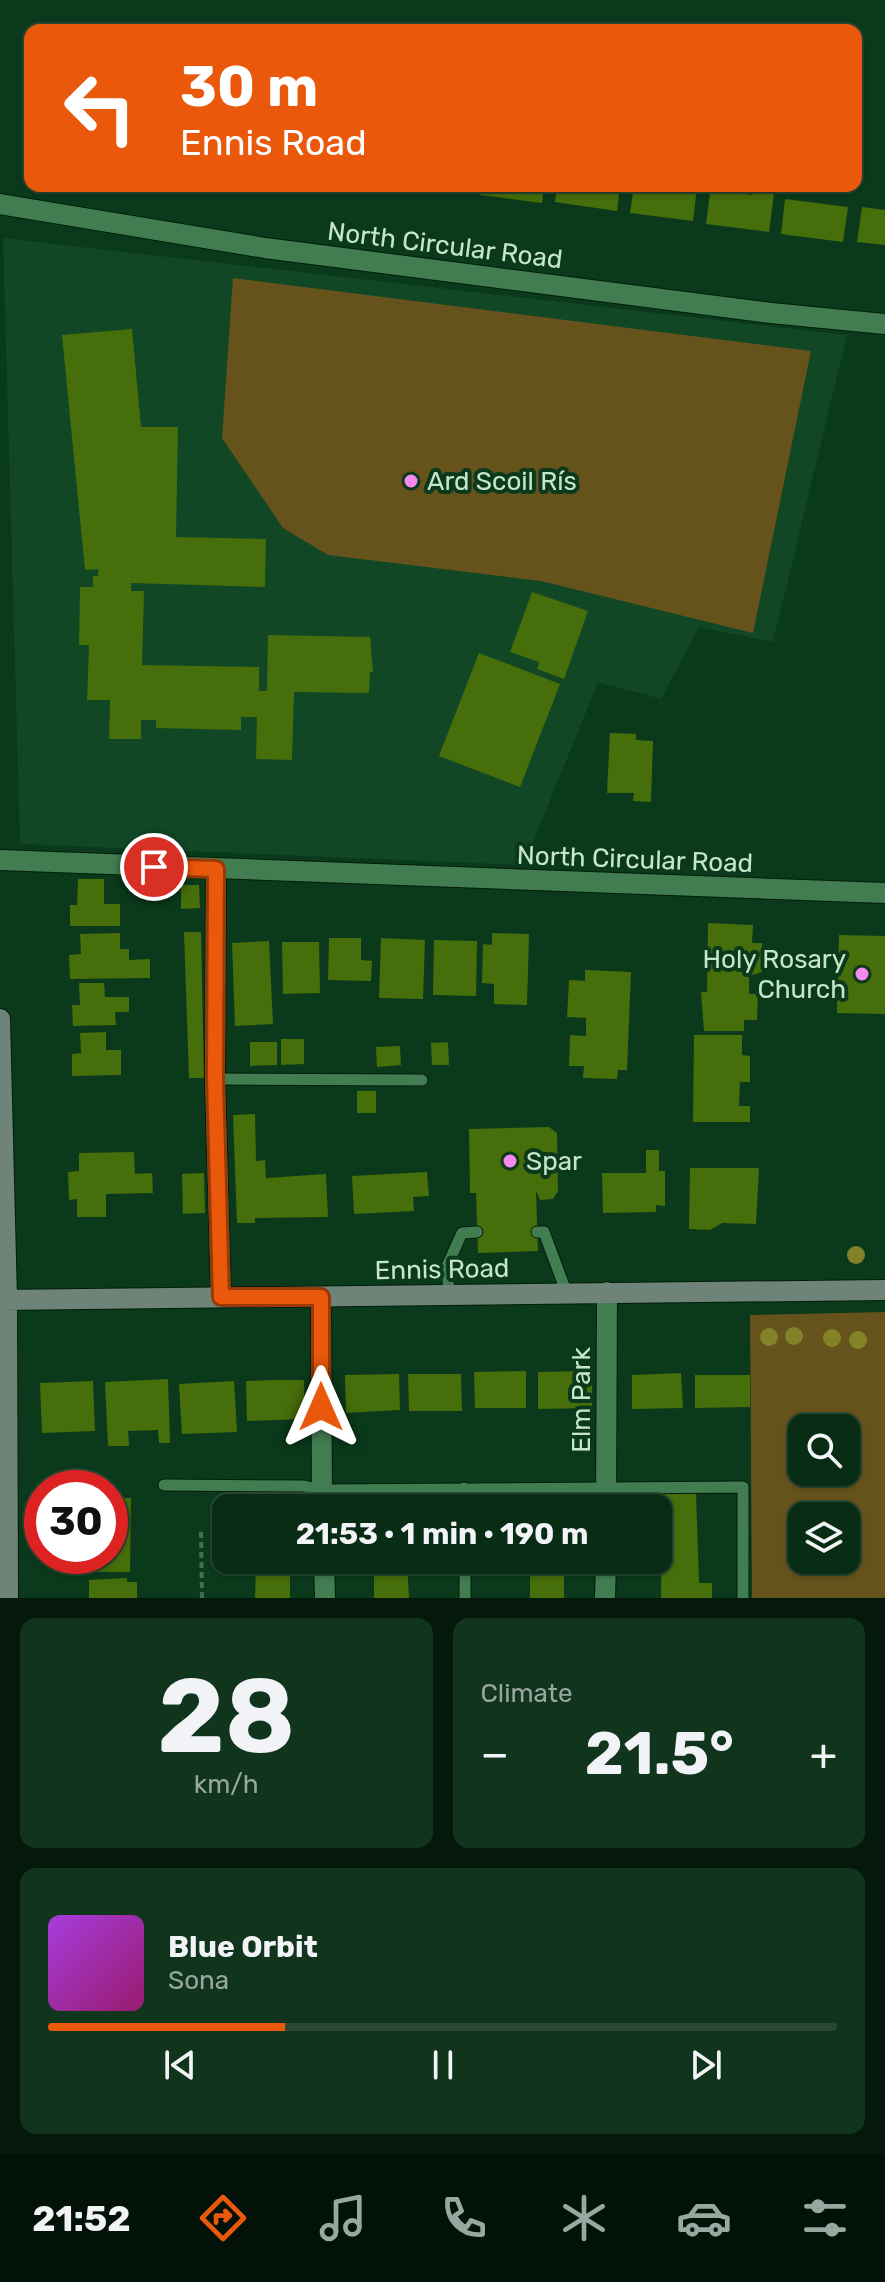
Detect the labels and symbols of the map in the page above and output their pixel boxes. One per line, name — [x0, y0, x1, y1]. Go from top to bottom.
street label: North Circular Road — [326, 216, 564, 275]
place label: Ard Scoil Rís — [427, 466, 577, 497]
marker: Ard Scoil Rís — [402, 472, 420, 490]
pin — [120, 833, 188, 901]
street label: North Circular Road — [516, 840, 754, 879]
place label: Holy Rosary Church — [703, 944, 846, 1005]
marker: Holy Rosary Church — [853, 965, 871, 983]
place label: Spar — [526, 1146, 582, 1177]
marker: Spar — [501, 1152, 519, 1170]
street label: Ennis Road — [374, 1253, 510, 1286]
street label: Elm Park — [566, 1347, 597, 1453]
position arrow — [279, 1365, 363, 1449]
speed limit sign: 30 — [24, 1470, 128, 1574]

